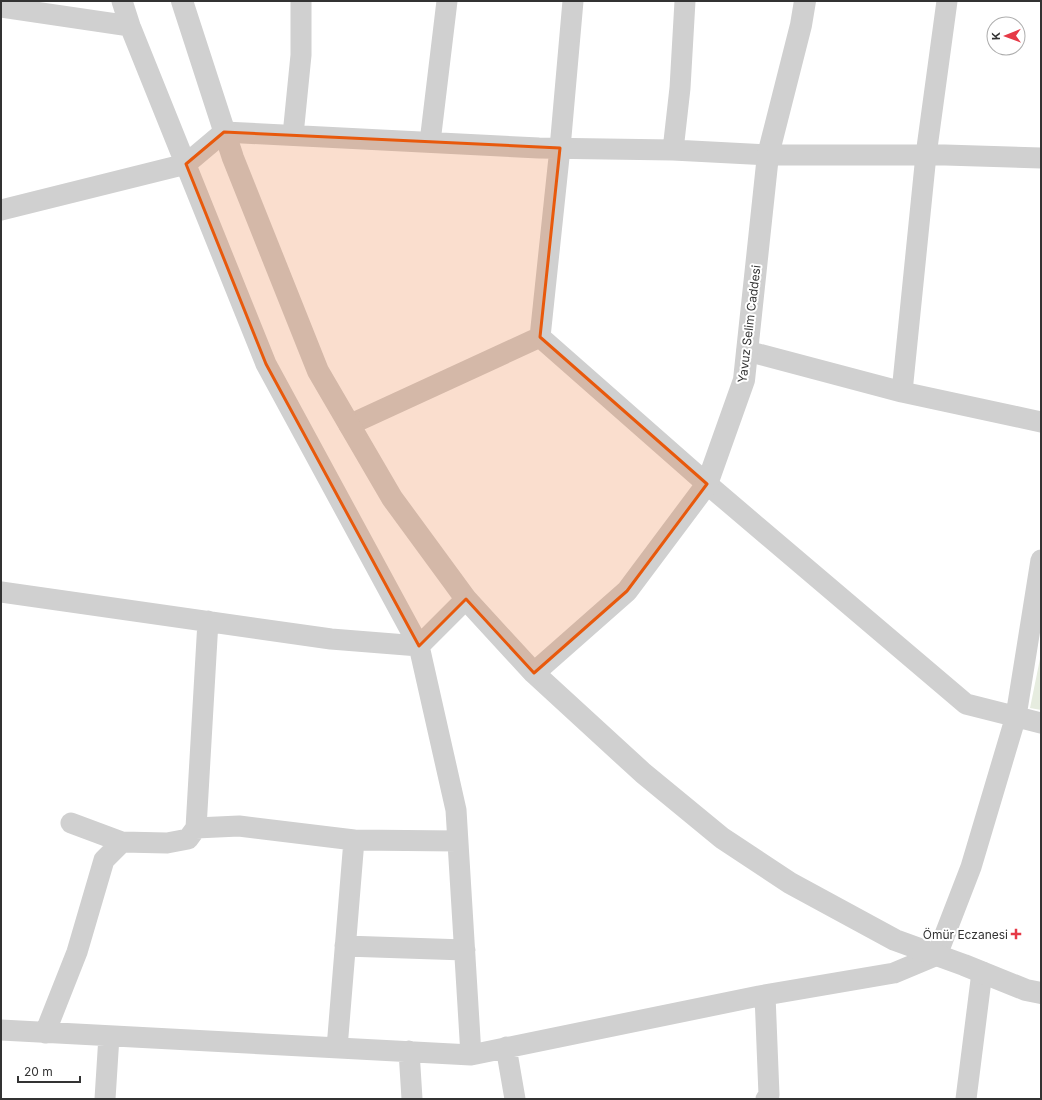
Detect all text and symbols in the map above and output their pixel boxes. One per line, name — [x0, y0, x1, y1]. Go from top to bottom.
north arrow — [986, 16, 1026, 56]
text: K — [989, 32, 1003, 40]
street label: Yavuz Selim Caddesi — [734, 264, 764, 384]
place label: Ömür Eczanesi — [923, 927, 1008, 942]
marker: Ömür Eczanesi — [1011, 929, 1021, 939]
scale bar — [18, 1058, 80, 1084]
text: 20 m — [24, 1064, 53, 1079]

